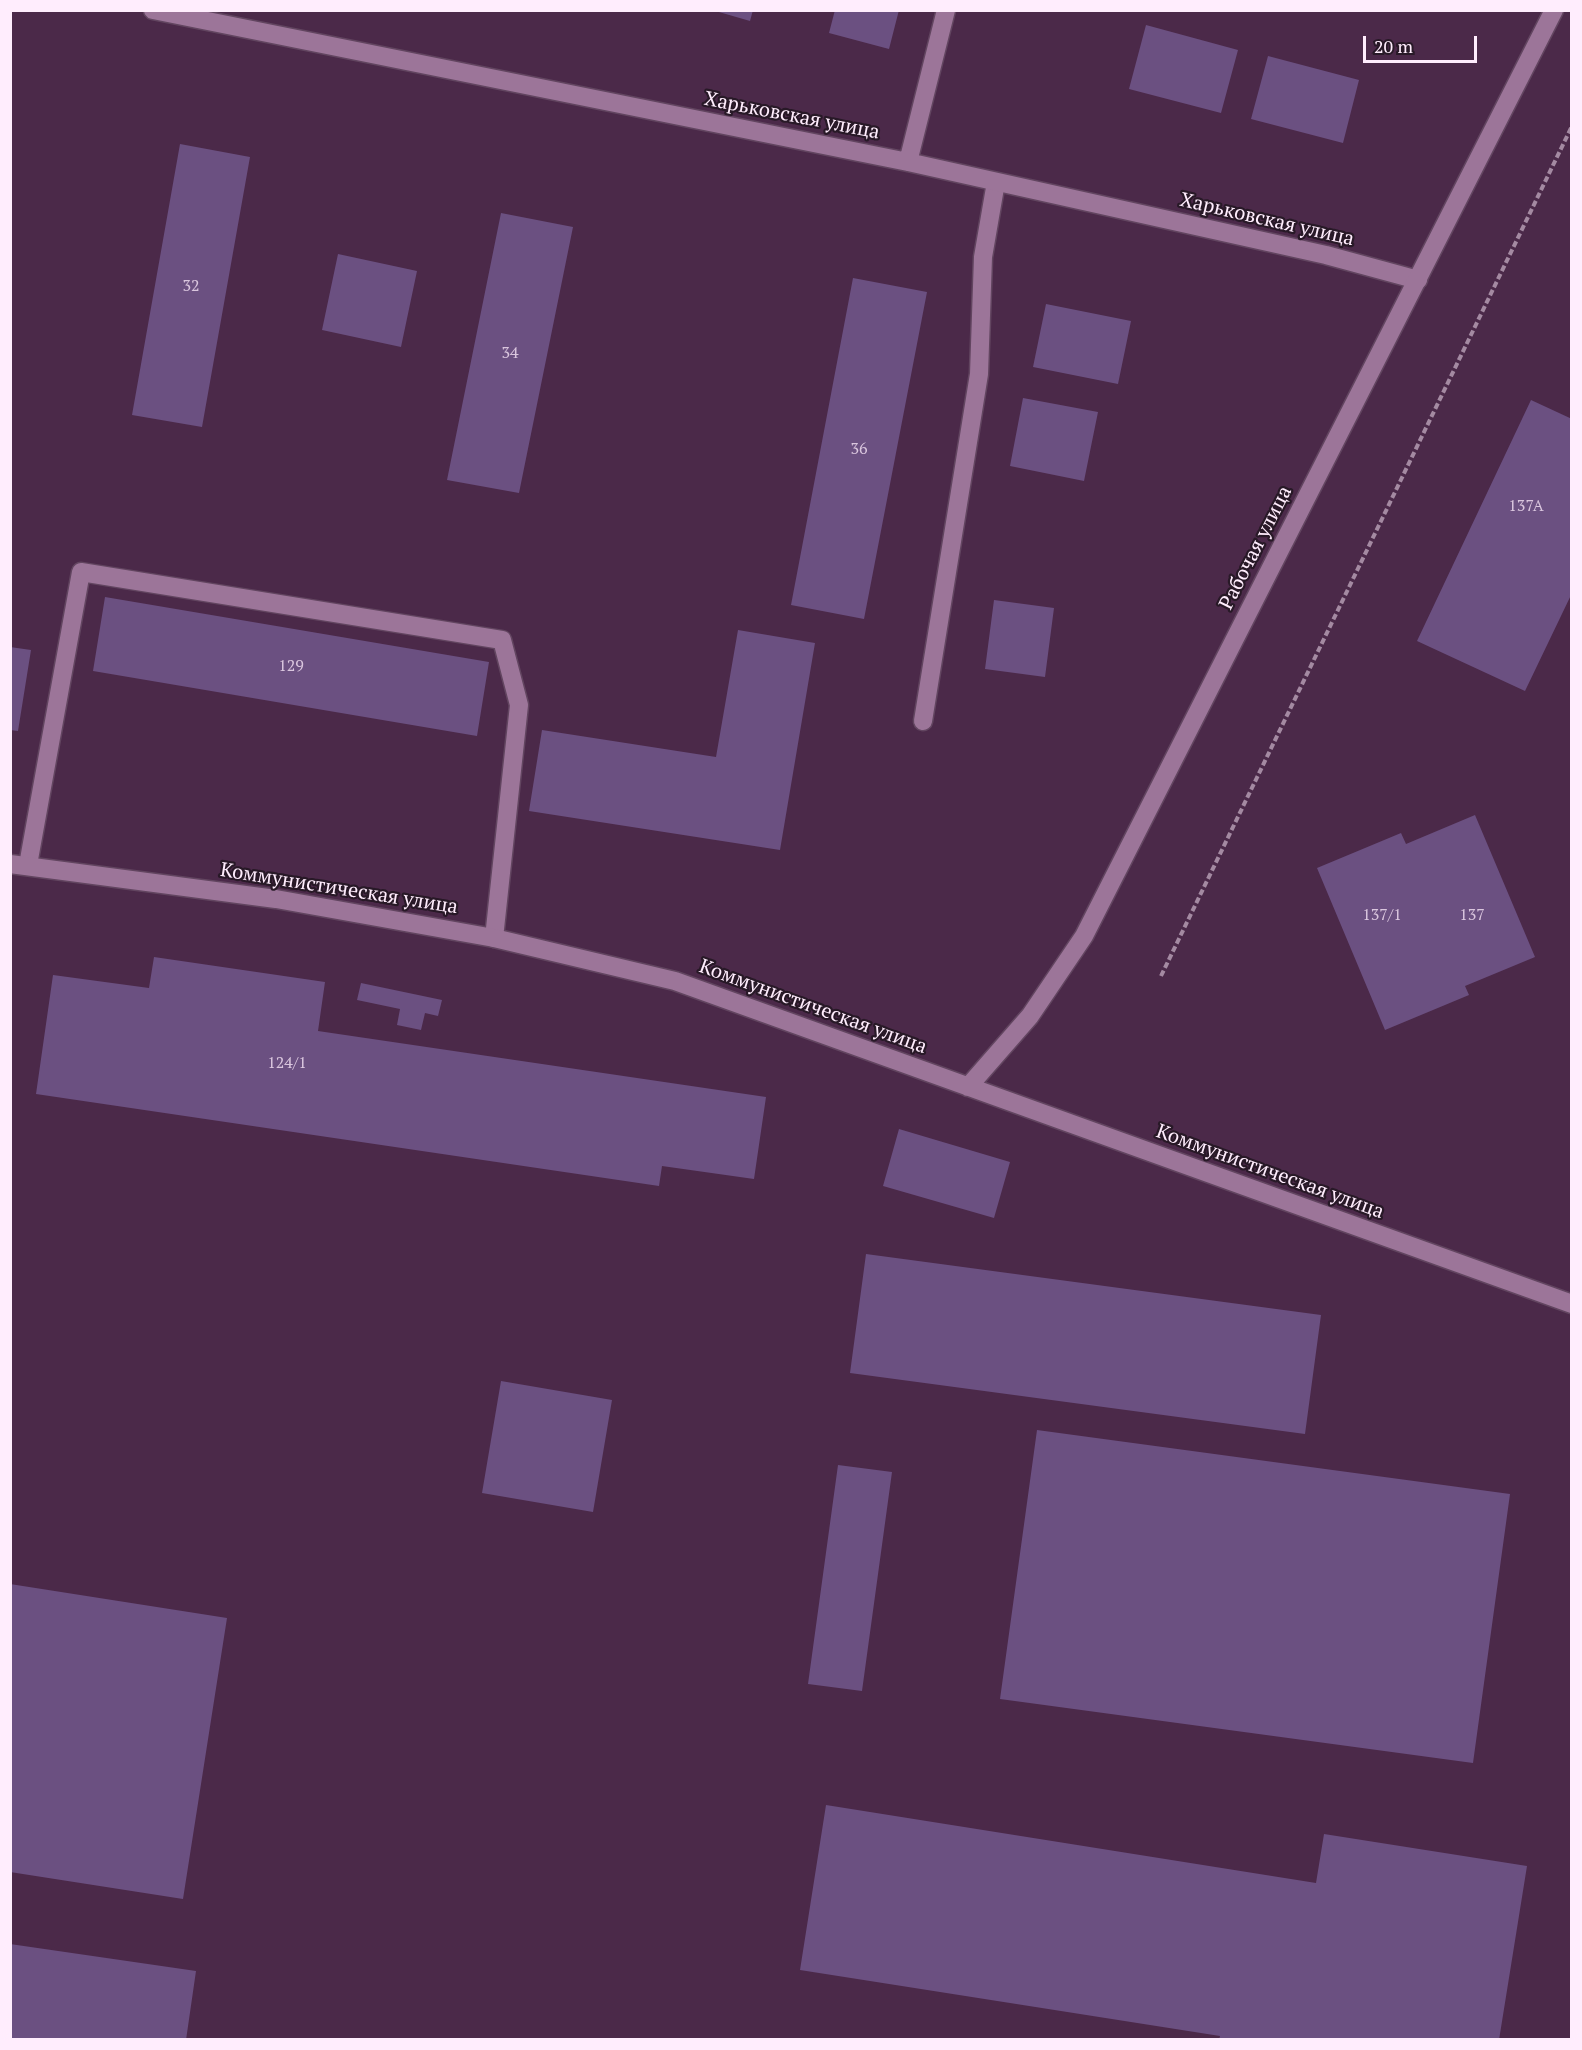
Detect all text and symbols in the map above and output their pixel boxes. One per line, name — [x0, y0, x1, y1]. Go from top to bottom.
scale bar — [1366, 24, 1480, 62]
text: 20 m — [1374, 34, 1413, 58]
street label: Харьковская улица — [702, 87, 882, 145]
street label: Харьковская улица — [1178, 188, 1356, 252]
house number: 32 — [182, 276, 200, 296]
house number: 34 — [501, 343, 519, 363]
house number: 36 — [850, 439, 868, 459]
street label: Рабочая улица — [1215, 482, 1297, 614]
house number: 137А — [1508, 496, 1544, 516]
house number: 129 — [278, 656, 304, 676]
street label: Коммунистическая улица — [218, 858, 460, 920]
house number: 137/1 — [1362, 905, 1402, 925]
house number: 137 — [1459, 905, 1485, 925]
street label: Коммунистическая улица — [696, 955, 930, 1059]
house number: 124/1 — [267, 1053, 307, 1073]
street label: Коммунистическая улица — [1153, 1120, 1387, 1224]

